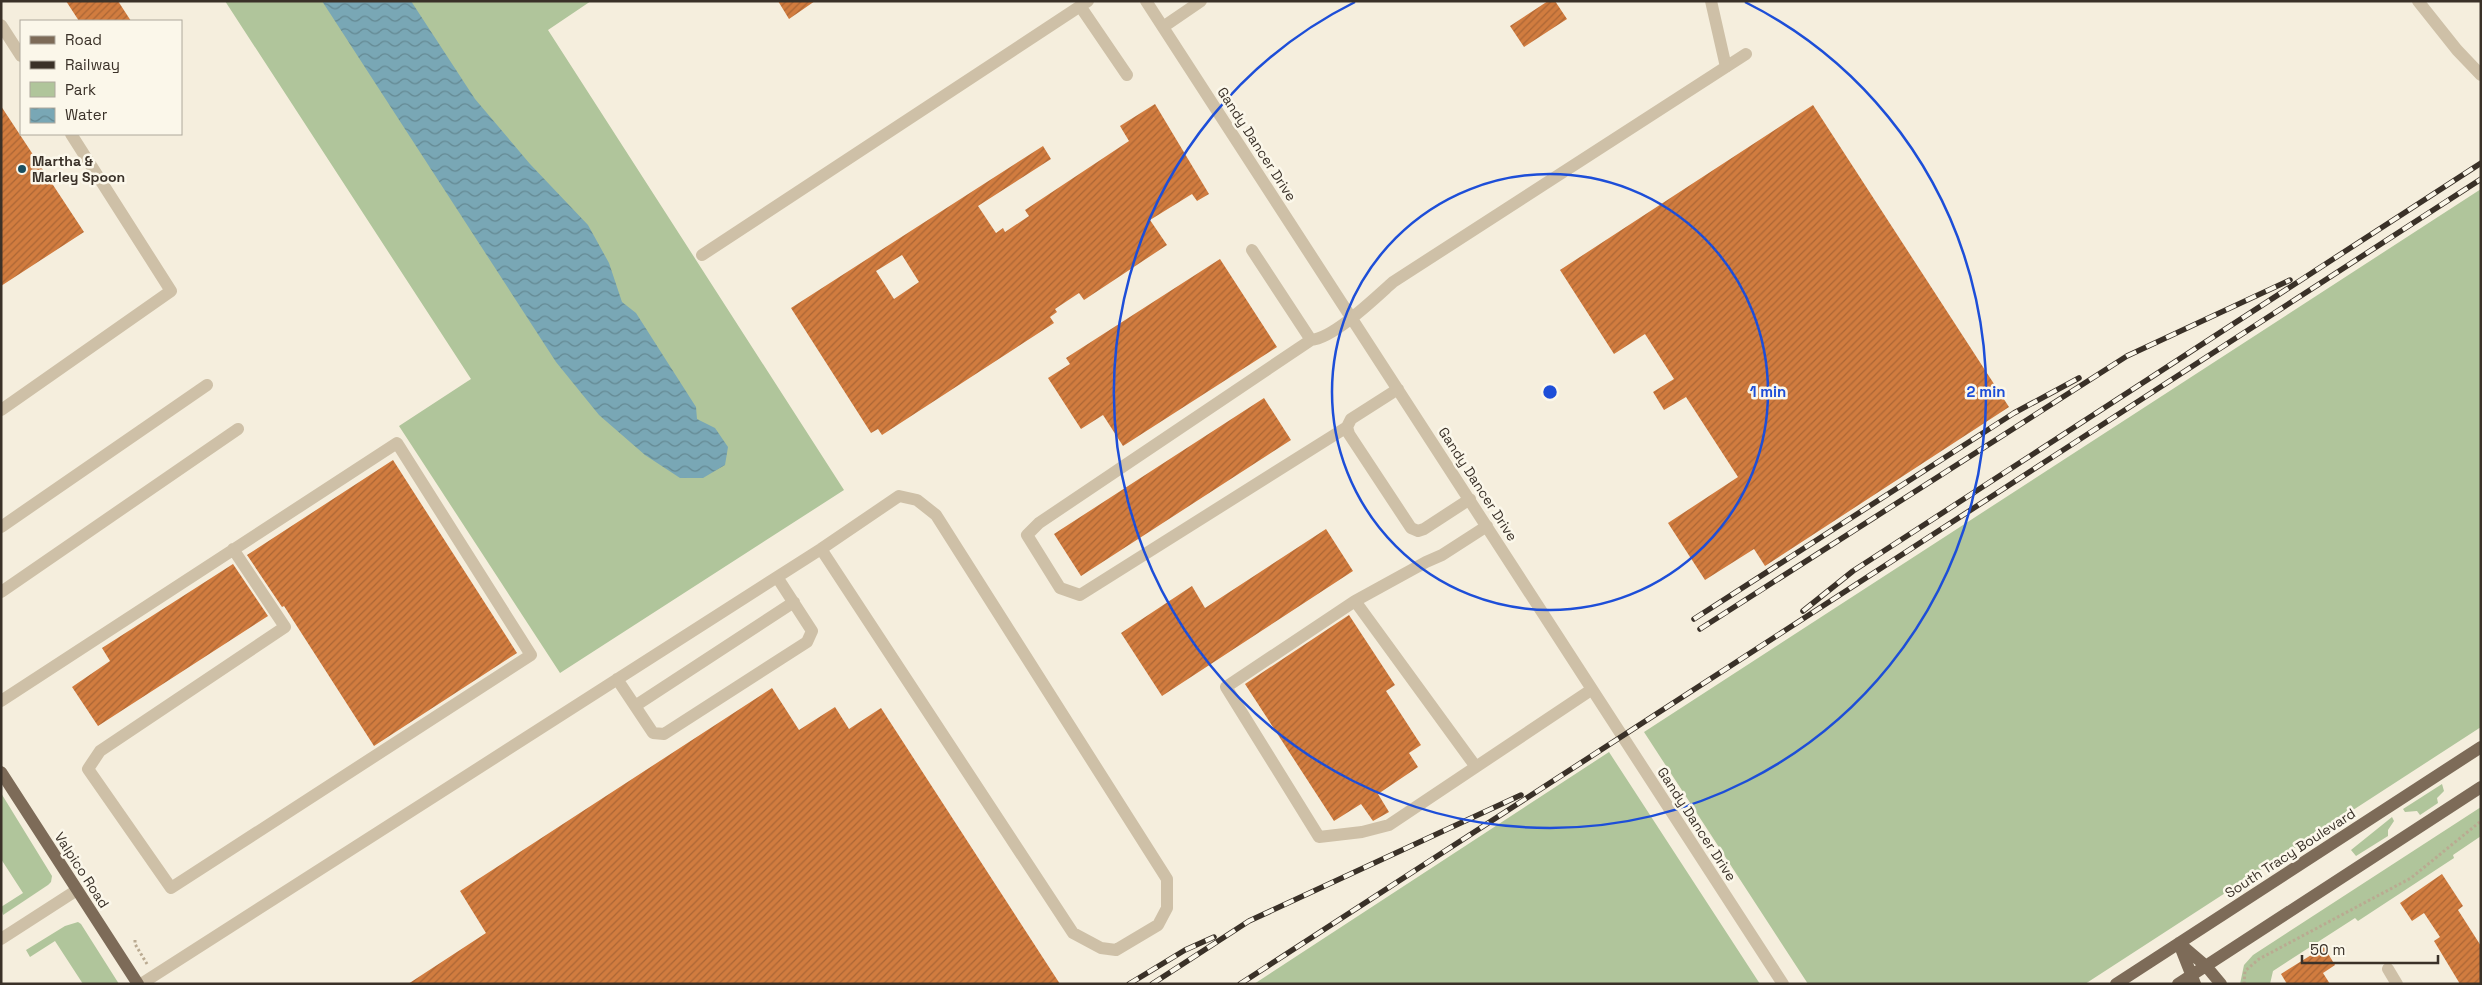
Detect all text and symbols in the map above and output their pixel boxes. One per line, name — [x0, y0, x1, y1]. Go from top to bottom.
legend — [20, 20, 182, 135]
text: Road — [65, 30, 102, 49]
text: Railway — [65, 55, 120, 74]
text: Park — [65, 80, 96, 99]
street label: Gandy Dancer Drive — [1213, 84, 1301, 204]
text: Water — [65, 105, 108, 124]
place label: Martha & Marley Spoon — [32, 152, 125, 186]
marker: Martha & Marley Spoon — [16, 163, 28, 175]
text: 1 min — [1750, 382, 1786, 401]
text: 2 min — [1967, 382, 2005, 401]
centre of rings — [1541, 383, 1559, 401]
street label: Gandy Dancer Drive — [1434, 424, 1522, 544]
street label: Gandy Dancer Drive — [1653, 764, 1741, 884]
street label: South Tracy Boulevard — [2221, 804, 2359, 902]
street label: Valpico Road — [51, 829, 113, 911]
scale bar — [2302, 932, 2438, 964]
text: 50 m — [2310, 940, 2345, 959]

